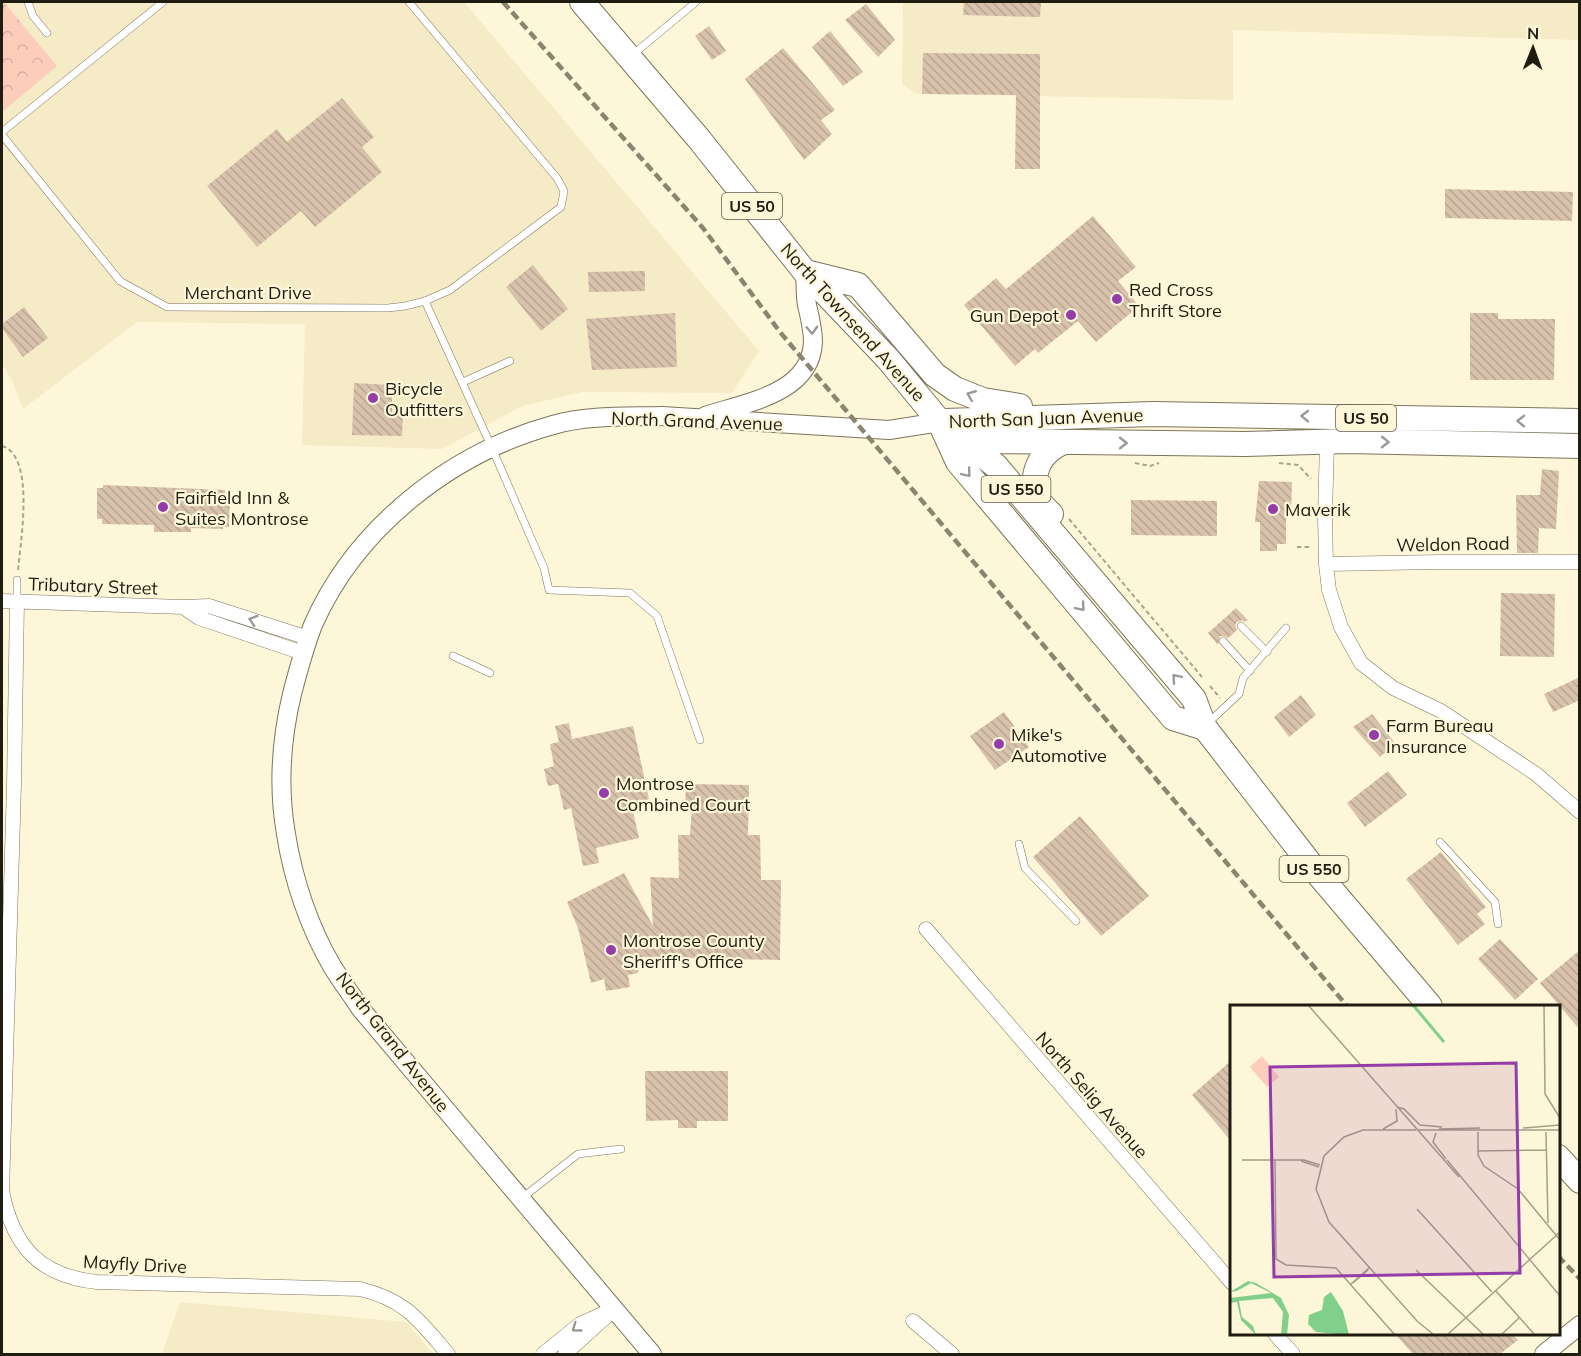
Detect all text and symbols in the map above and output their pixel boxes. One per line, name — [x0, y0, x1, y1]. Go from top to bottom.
north arrow — [1503, 18, 1563, 78]
text: N — [1527, 23, 1539, 43]
road number: US 50 — [722, 193, 782, 219]
street label: North Townsend Avenue — [776, 238, 930, 406]
place label: Red Cross Thrift Store — [1129, 278, 1222, 322]
street label: Merchant Drive — [185, 281, 311, 304]
marker: Red Cross Thrift Store — [1110, 292, 1124, 306]
place label: Gun Depot — [970, 304, 1059, 327]
marker: Gun Depot — [1064, 308, 1078, 322]
one-way arrow — [805, 326, 818, 335]
place label: Bicycle Outfitters — [385, 377, 463, 421]
one-way arrow — [966, 390, 977, 402]
marker: Bicycle Outfitters — [366, 391, 380, 405]
street label: North San Juan Avenue — [948, 403, 1144, 433]
road number: US 50 — [1336, 405, 1396, 431]
street label: North Grand Avenue — [611, 407, 783, 435]
one-way arrow — [1301, 410, 1310, 423]
one-way arrow — [1517, 414, 1526, 427]
one-way arrow — [1381, 436, 1390, 448]
one-way arrow — [1118, 437, 1127, 449]
one-way arrow — [960, 466, 971, 477]
road number: US 550 — [982, 476, 1050, 502]
place label: Fairfield Inn & Suites Montrose — [175, 486, 309, 530]
place label: Maverik — [1285, 498, 1351, 521]
marker: Fairfield Inn & Suites Montrose — [156, 500, 170, 514]
marker: Maverik — [1266, 502, 1280, 516]
street label: Weldon Road — [1396, 532, 1510, 556]
street label: Tributary Street — [28, 572, 158, 600]
one-way arrow — [1074, 600, 1085, 611]
one-way arrow — [248, 614, 259, 627]
one-way arrow — [1172, 674, 1183, 685]
place label: Farm Bureau Insurance — [1386, 714, 1494, 758]
place label: Mike's Automotive — [1011, 723, 1107, 767]
marker: Farm Bureau Insurance — [1367, 728, 1381, 742]
marker: Mike's Automotive — [992, 737, 1006, 751]
place label: Montrose Combined Court — [616, 772, 750, 816]
marker: Montrose Combined Court — [597, 786, 611, 800]
road number: US 550 — [1280, 856, 1348, 882]
place label: Montrose County Sheriff's Office — [623, 929, 765, 973]
marker: Montrose County Sheriff's Office — [604, 943, 618, 957]
street label: North Grand Avenue — [331, 967, 455, 1117]
inset map — [1230, 1005, 1560, 1335]
street label: North Selig Avenue — [1031, 1027, 1153, 1163]
street label: Mayfly Drive — [83, 1250, 187, 1278]
one-way arrow — [571, 1321, 582, 1332]

